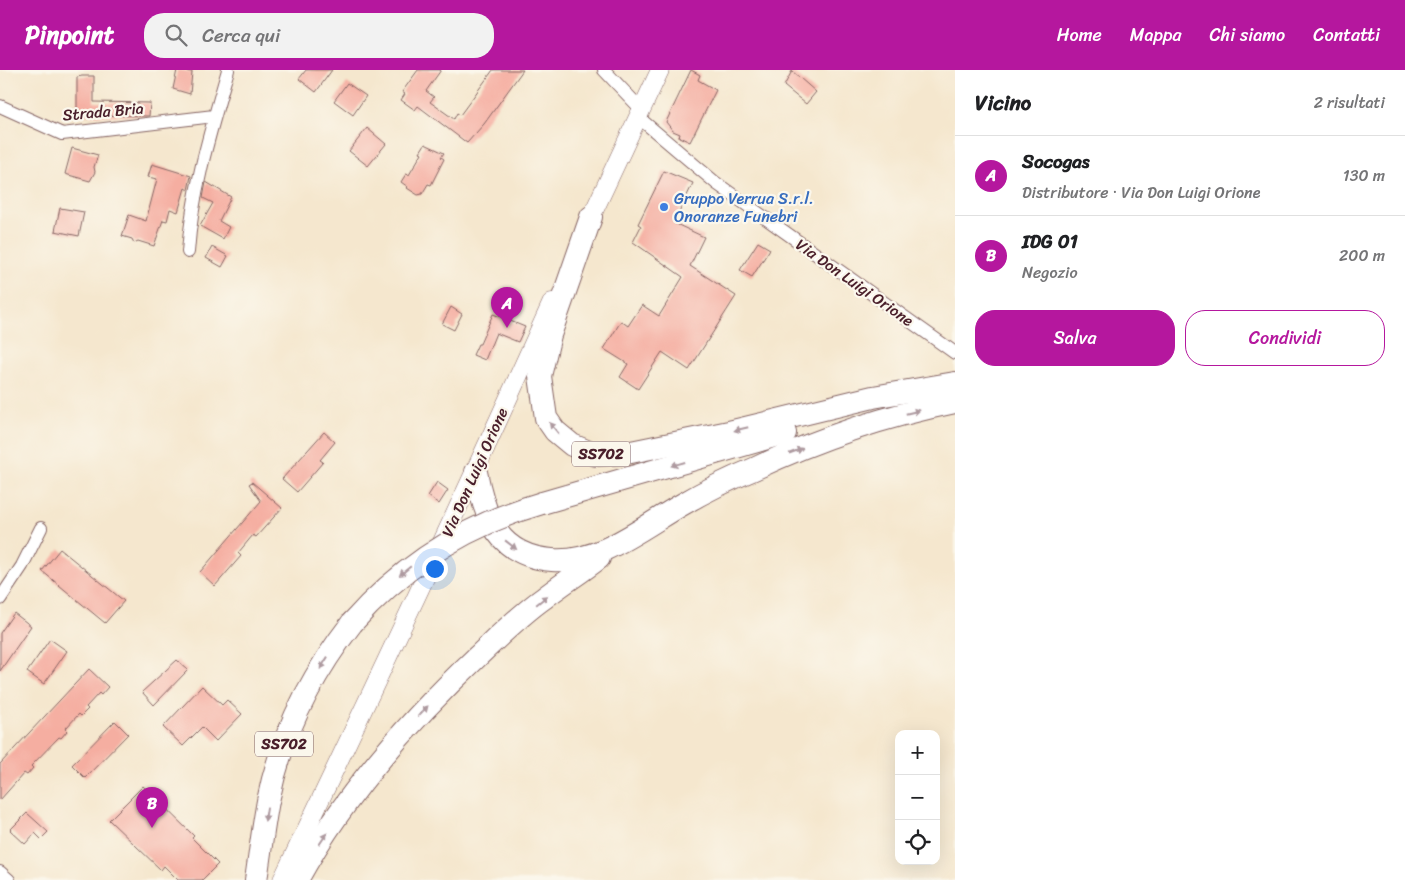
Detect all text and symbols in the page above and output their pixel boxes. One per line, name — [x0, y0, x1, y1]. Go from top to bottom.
search box — [144, 13, 494, 58]
text: Pinpoint — [25, 14, 114, 56]
text: Cerca qui — [202, 19, 280, 52]
text: Home — [1057, 19, 1102, 51]
text: Mappa — [1130, 19, 1182, 51]
text: Chi siamo — [1210, 19, 1285, 51]
text: Contatti — [1313, 19, 1380, 51]
icon: search — [162, 21, 190, 49]
text: Vicino — [975, 84, 1031, 122]
text: 2 risultati — [1314, 88, 1385, 117]
street label: Strada Bria — [61, 94, 145, 129]
text: Socogas — [1022, 145, 1090, 178]
text: A — [986, 161, 996, 190]
text: 130 m — [1343, 161, 1385, 190]
text: Distributore · Via Don Luigi Orione — [1022, 178, 1260, 207]
place label: Gruppo Verrua S.r.l. Onoranze Funebri — [674, 184, 814, 231]
marker: Gruppo Verrua S.r.l. Onoranze Funebri — [658, 201, 670, 213]
text: IDG 01 — [1022, 225, 1078, 258]
street label: Via Don Luigi Orione — [789, 231, 920, 334]
text: B — [986, 241, 996, 270]
text: 200 m — [1339, 241, 1385, 270]
text: Negozio — [1022, 258, 1078, 287]
pin: A — [491, 287, 523, 328]
button: Salva — [975, 310, 1175, 366]
button: Condividi — [1185, 310, 1385, 366]
street label: Via Don Luigi Orione — [433, 402, 516, 542]
one-way arrow — [906, 408, 921, 416]
one-way arrow — [549, 422, 560, 435]
one-way arrow — [733, 425, 748, 433]
road number: SS702 — [572, 442, 630, 466]
one-way arrow — [789, 447, 804, 455]
one-way arrow — [670, 461, 685, 469]
one-way arrow — [504, 539, 517, 550]
your location — [422, 556, 448, 582]
one-way arrow — [399, 566, 412, 577]
one-way arrow — [535, 595, 548, 605]
one-way arrow — [319, 657, 328, 670]
one-way arrow — [417, 705, 429, 717]
map controls — [895, 730, 940, 865]
button: + — [895, 730, 940, 775]
road number: SS702 — [255, 732, 313, 756]
button: − — [895, 775, 940, 820]
pin: B — [136, 787, 168, 828]
one-way arrow — [262, 806, 270, 822]
button: locate — [895, 820, 940, 865]
one-way arrow — [318, 832, 328, 845]

